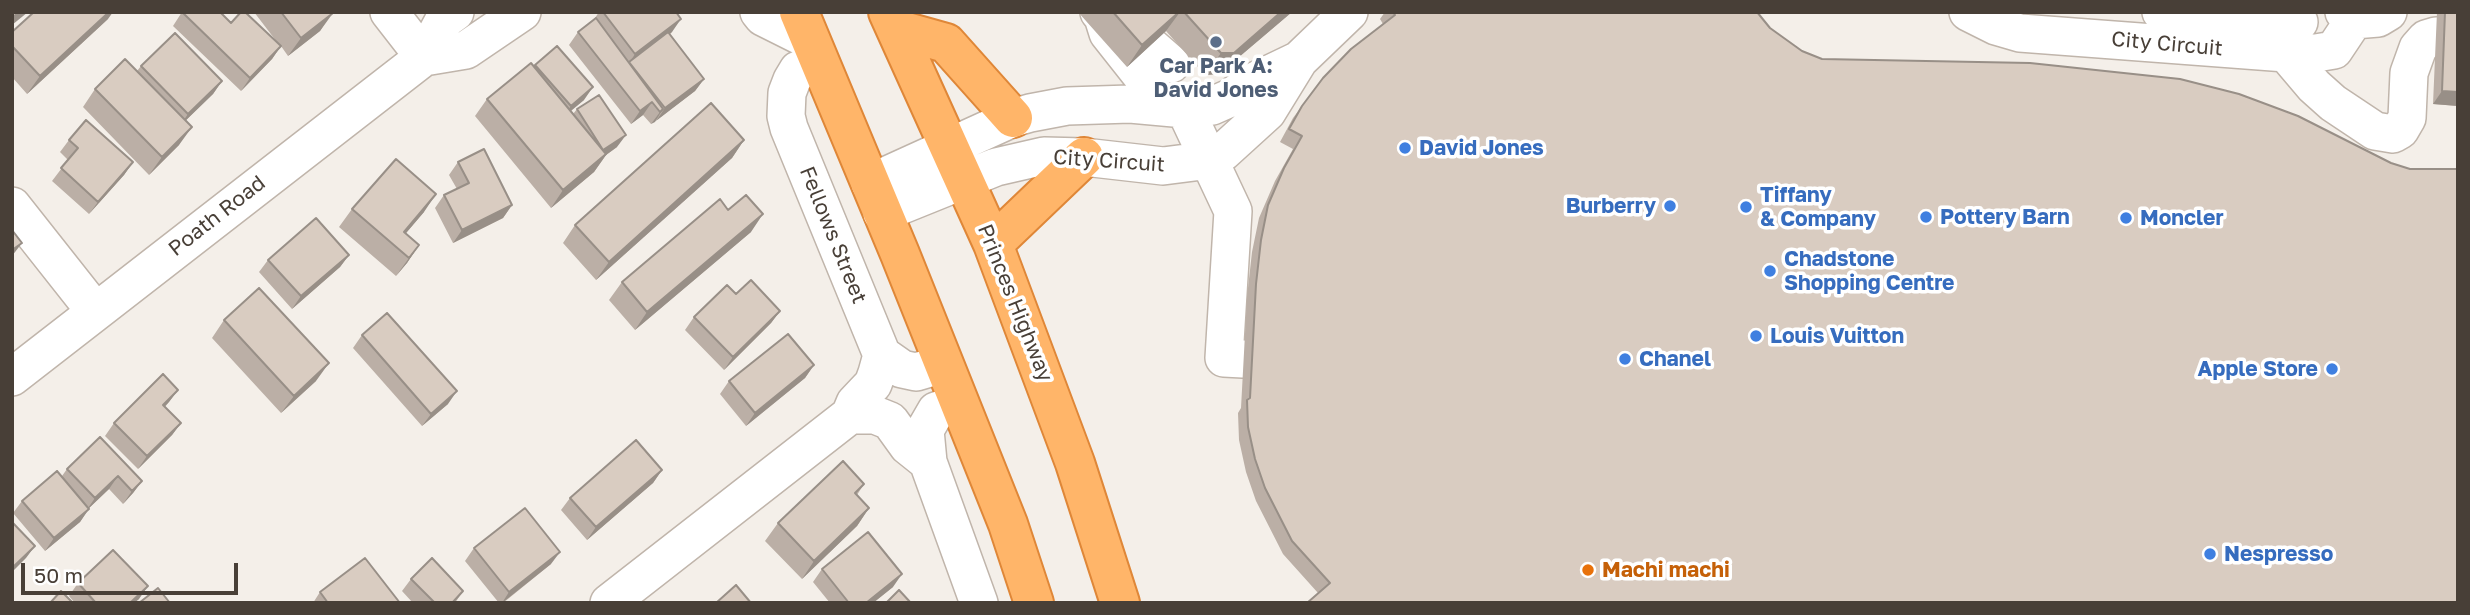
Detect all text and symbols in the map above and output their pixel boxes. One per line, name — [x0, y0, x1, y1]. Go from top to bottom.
street label: City Circuit — [2110, 27, 2224, 61]
marker: Car Park A: David Jones — [1208, 34, 1224, 50]
place label: Car Park A: David Jones — [1154, 53, 1278, 103]
place label: David Jones — [1419, 135, 1544, 161]
marker: David Jones — [1397, 140, 1413, 156]
street label: City Circuit — [1052, 145, 1166, 177]
street label: Fellows Street — [794, 163, 872, 307]
street label: Poath Road — [164, 170, 270, 262]
place label: Tiffany & Company — [1760, 182, 1876, 232]
place label: Burberry — [1566, 193, 1656, 219]
marker: Burberry — [1662, 198, 1678, 214]
marker: Tiffany & Company — [1738, 199, 1754, 215]
place label: Pottery Barn — [1940, 204, 2070, 230]
place label: Moncler — [2140, 205, 2224, 231]
marker: Pottery Barn — [1918, 209, 1934, 225]
marker: Moncler — [2118, 210, 2134, 226]
street label: Princes Highway — [972, 221, 1058, 385]
place label: Chadstone Shopping Centre — [1784, 246, 1954, 296]
marker: Chadstone Shopping Centre — [1762, 263, 1778, 279]
place label: Louis Vuitton — [1770, 323, 1904, 349]
marker: Louis Vuitton — [1748, 328, 1764, 344]
place label: Chanel — [1639, 346, 1711, 372]
marker: Chanel — [1617, 351, 1633, 367]
place label: Apple Store — [2198, 356, 2318, 382]
marker: Apple Store — [2324, 361, 2340, 377]
place label: Nespresso — [2224, 541, 2333, 567]
marker: Nespresso — [2202, 546, 2218, 562]
scale bar — [24, 548, 242, 592]
place label: Machi machi — [1602, 557, 1730, 583]
text: 50 m — [34, 562, 83, 588]
marker: Machi machi — [1580, 562, 1596, 578]

